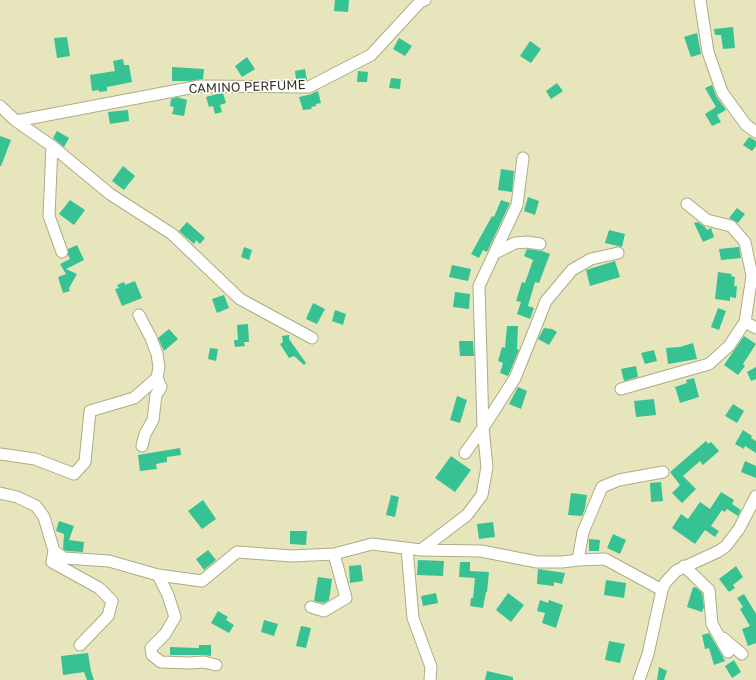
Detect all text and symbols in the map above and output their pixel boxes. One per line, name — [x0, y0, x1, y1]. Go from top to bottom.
street label: CAMINO PERFUME — [188, 77, 306, 97]

